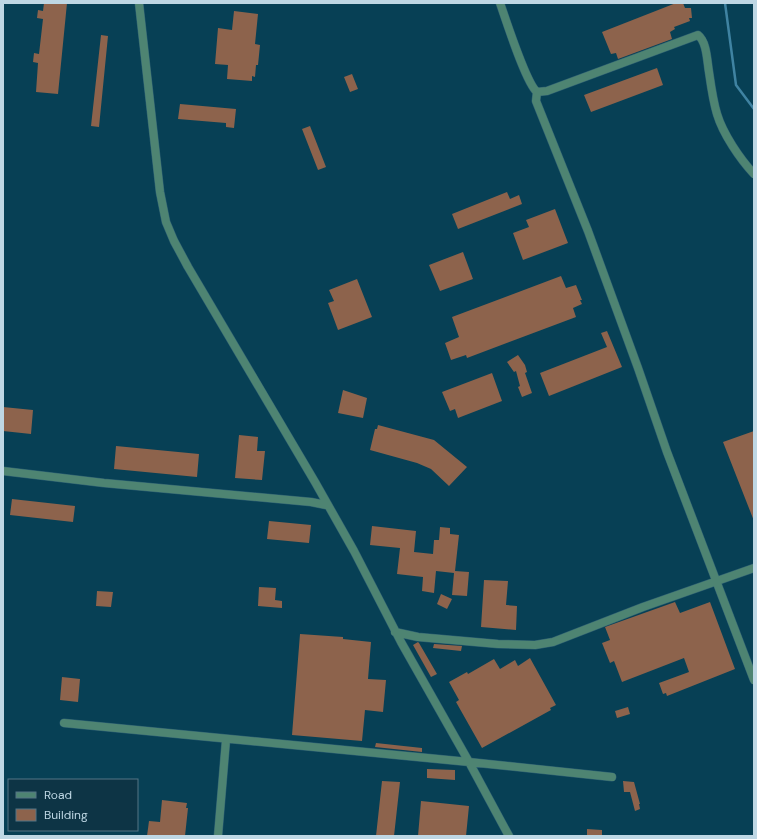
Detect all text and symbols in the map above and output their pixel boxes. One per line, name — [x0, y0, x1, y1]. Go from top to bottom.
legend — [8, 779, 138, 831]
text: Road — [44, 787, 72, 803]
text: Building — [44, 807, 88, 823]

